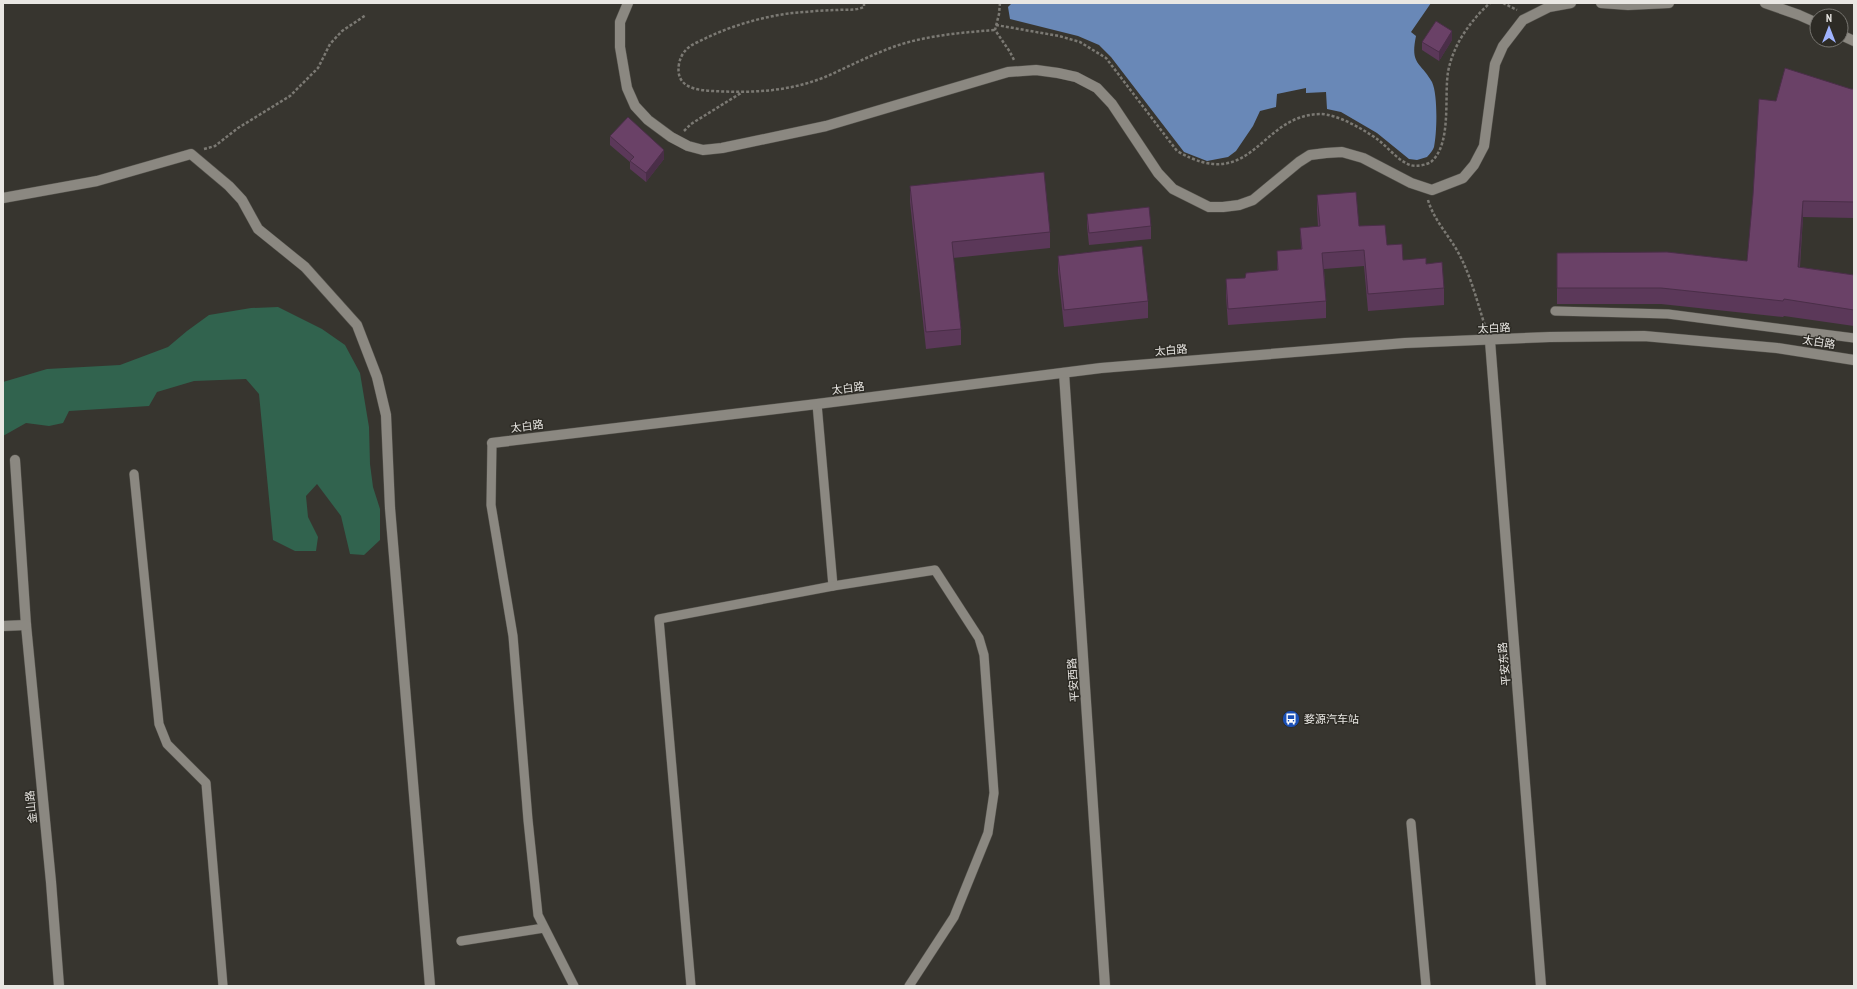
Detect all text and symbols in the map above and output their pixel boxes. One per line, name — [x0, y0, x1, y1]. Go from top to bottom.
north arrow — [1809, 8, 1849, 48]
text: N — [1826, 11, 1832, 25]
street label: 太白路 — [1477, 320, 1511, 336]
street label: 太白路 — [1802, 333, 1836, 351]
street label: 太白路 — [1154, 342, 1188, 358]
street label: 太白路 — [831, 379, 865, 397]
street label: 太白路 — [510, 417, 544, 435]
street label: 平安东路 — [1495, 641, 1513, 687]
street label: 平安西路 — [1064, 658, 1082, 702]
bus stop icon: 婺源汽车站 — [1281, 709, 1301, 729]
place label: 婺源汽车站 — [1304, 712, 1359, 726]
street label: 金山路 — [22, 790, 40, 824]

